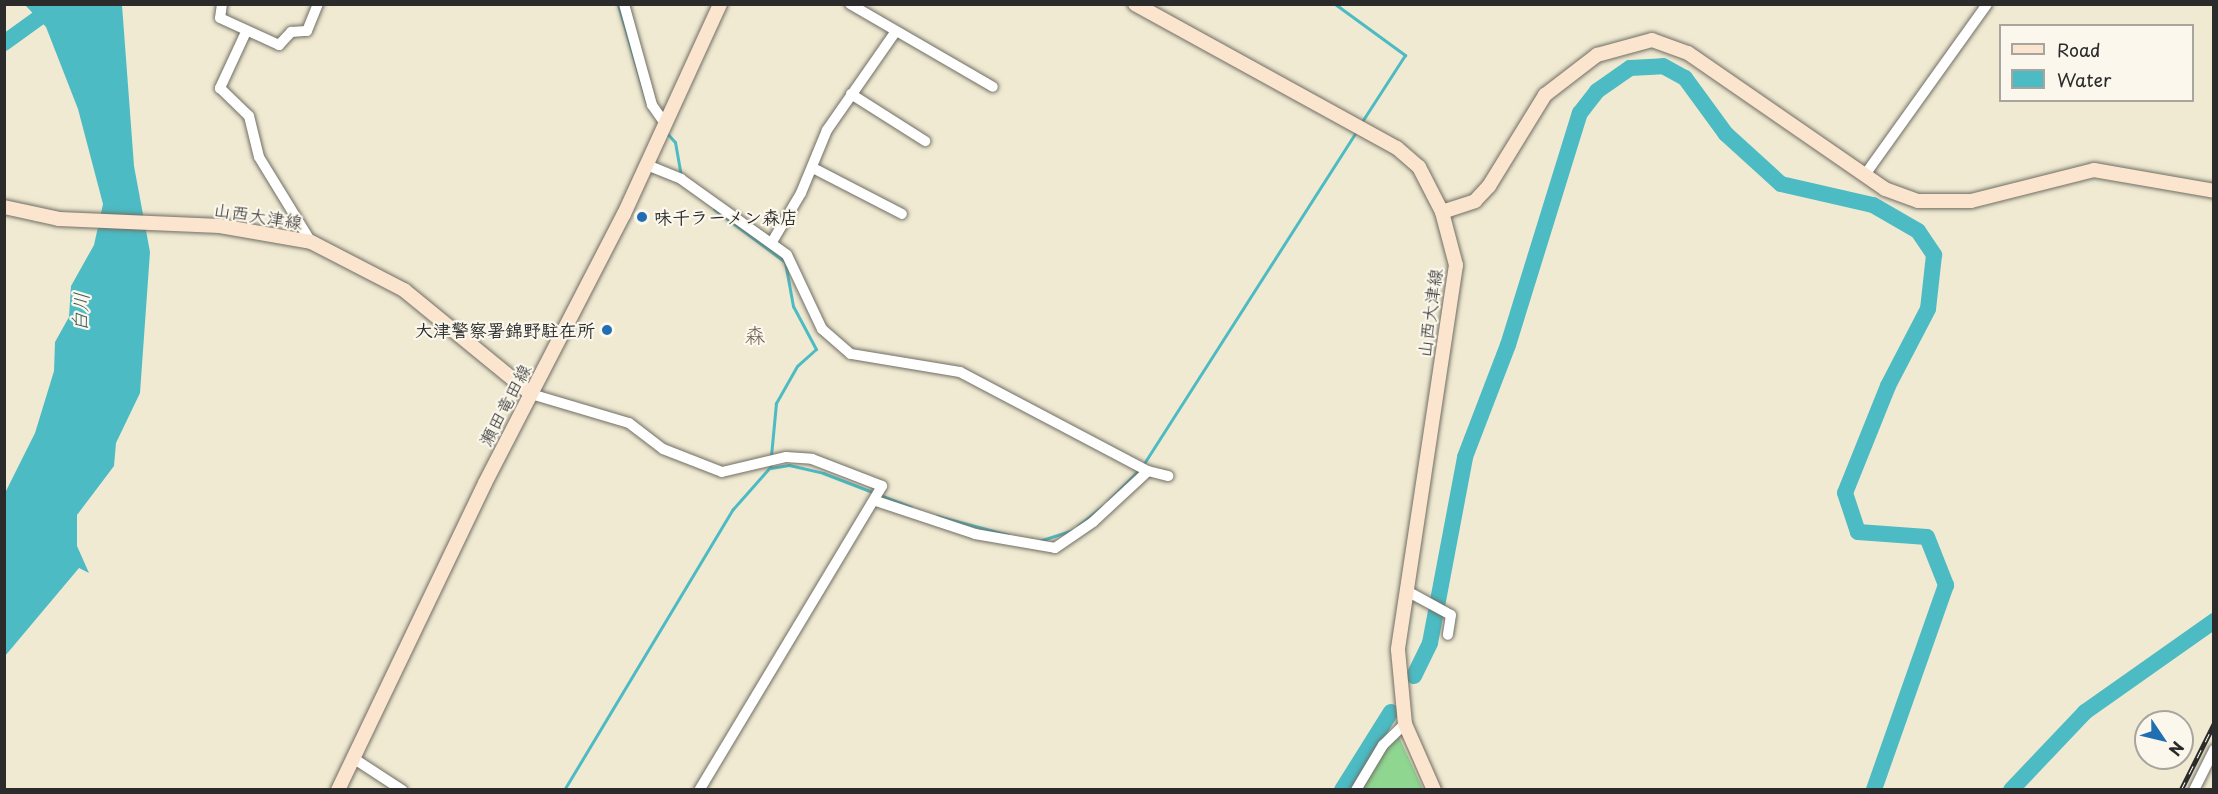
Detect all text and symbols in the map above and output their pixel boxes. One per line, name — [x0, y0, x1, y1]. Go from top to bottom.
legend — [1999, 24, 2194, 102]
text: Road — [2057, 36, 2101, 63]
text: Water — [2057, 66, 2111, 93]
street label: 山西大津線 — [212, 198, 304, 234]
place label: 味千ラーメン森店 — [654, 206, 798, 228]
marker: 味千ラーメン森店 — [635, 210, 649, 224]
street label: 山西大津線 — [1413, 267, 1447, 359]
water label: 白川 — [67, 291, 93, 333]
place label: 大津警察署錦野駐在所 — [415, 319, 595, 341]
district label: 森 — [745, 321, 765, 347]
marker: 大津警察署錦野駐在所 — [600, 323, 614, 337]
street label: 瀬田竜田線 — [474, 360, 536, 450]
north arrow — [2134, 710, 2194, 770]
text: N — [2164, 737, 2191, 761]

